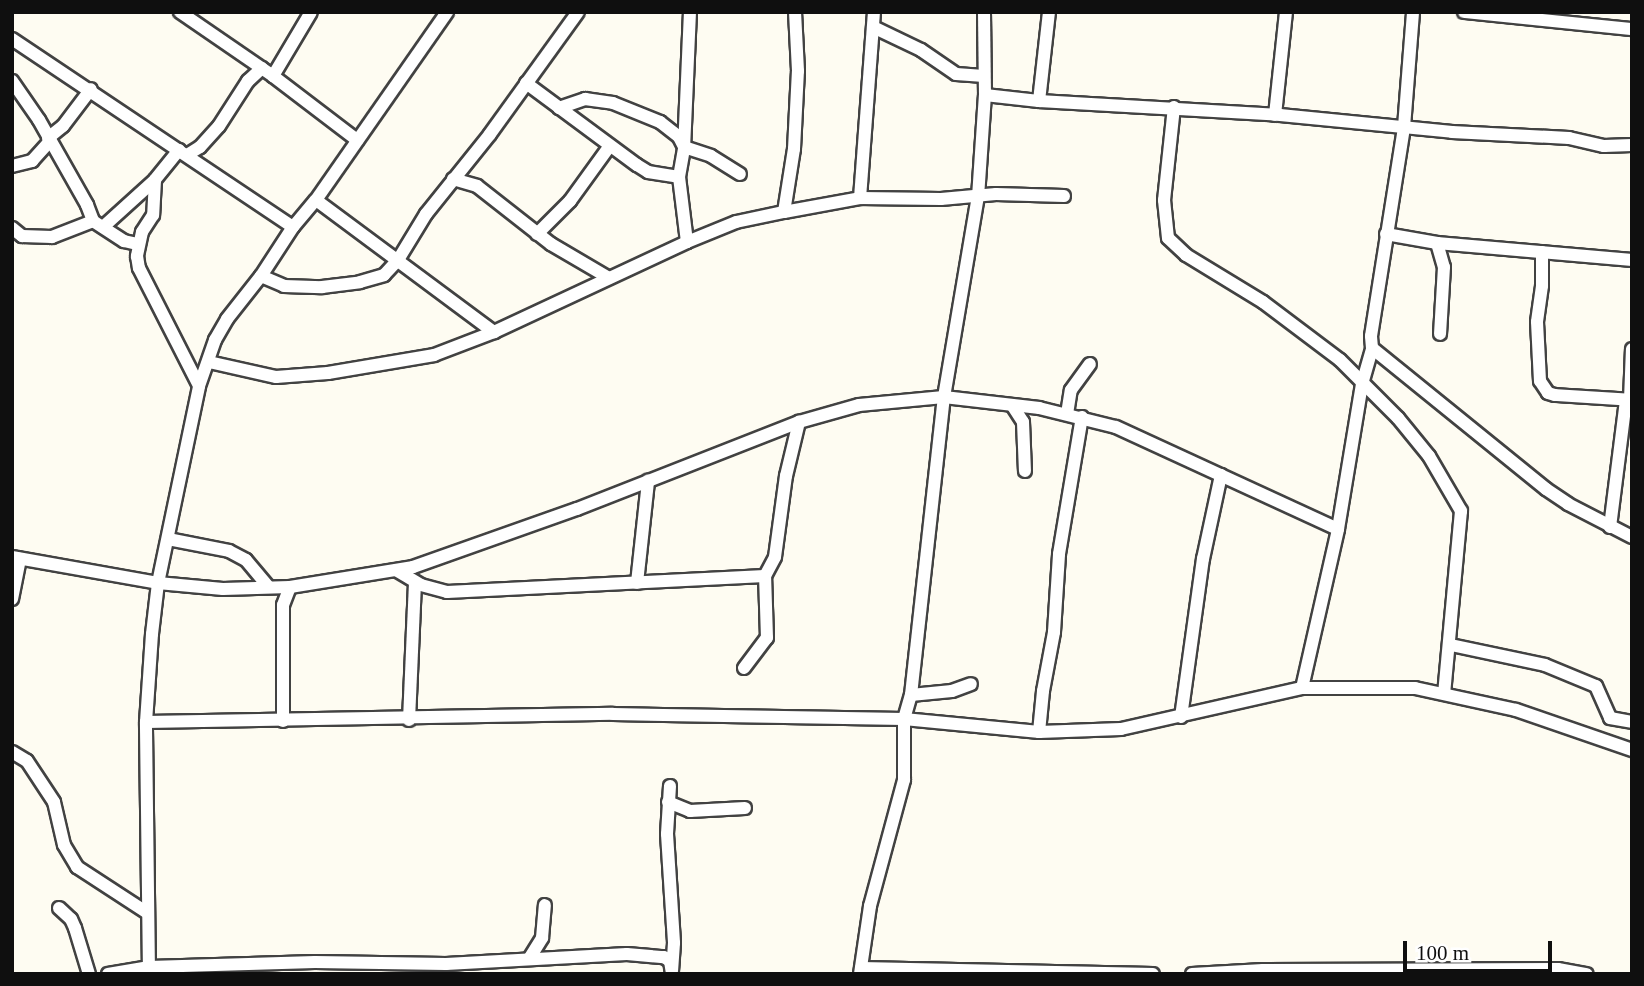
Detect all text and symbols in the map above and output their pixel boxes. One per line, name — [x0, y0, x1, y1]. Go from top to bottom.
scale bar — [1406, 926, 1555, 970]
text: 100 m — [1416, 941, 1469, 965]

